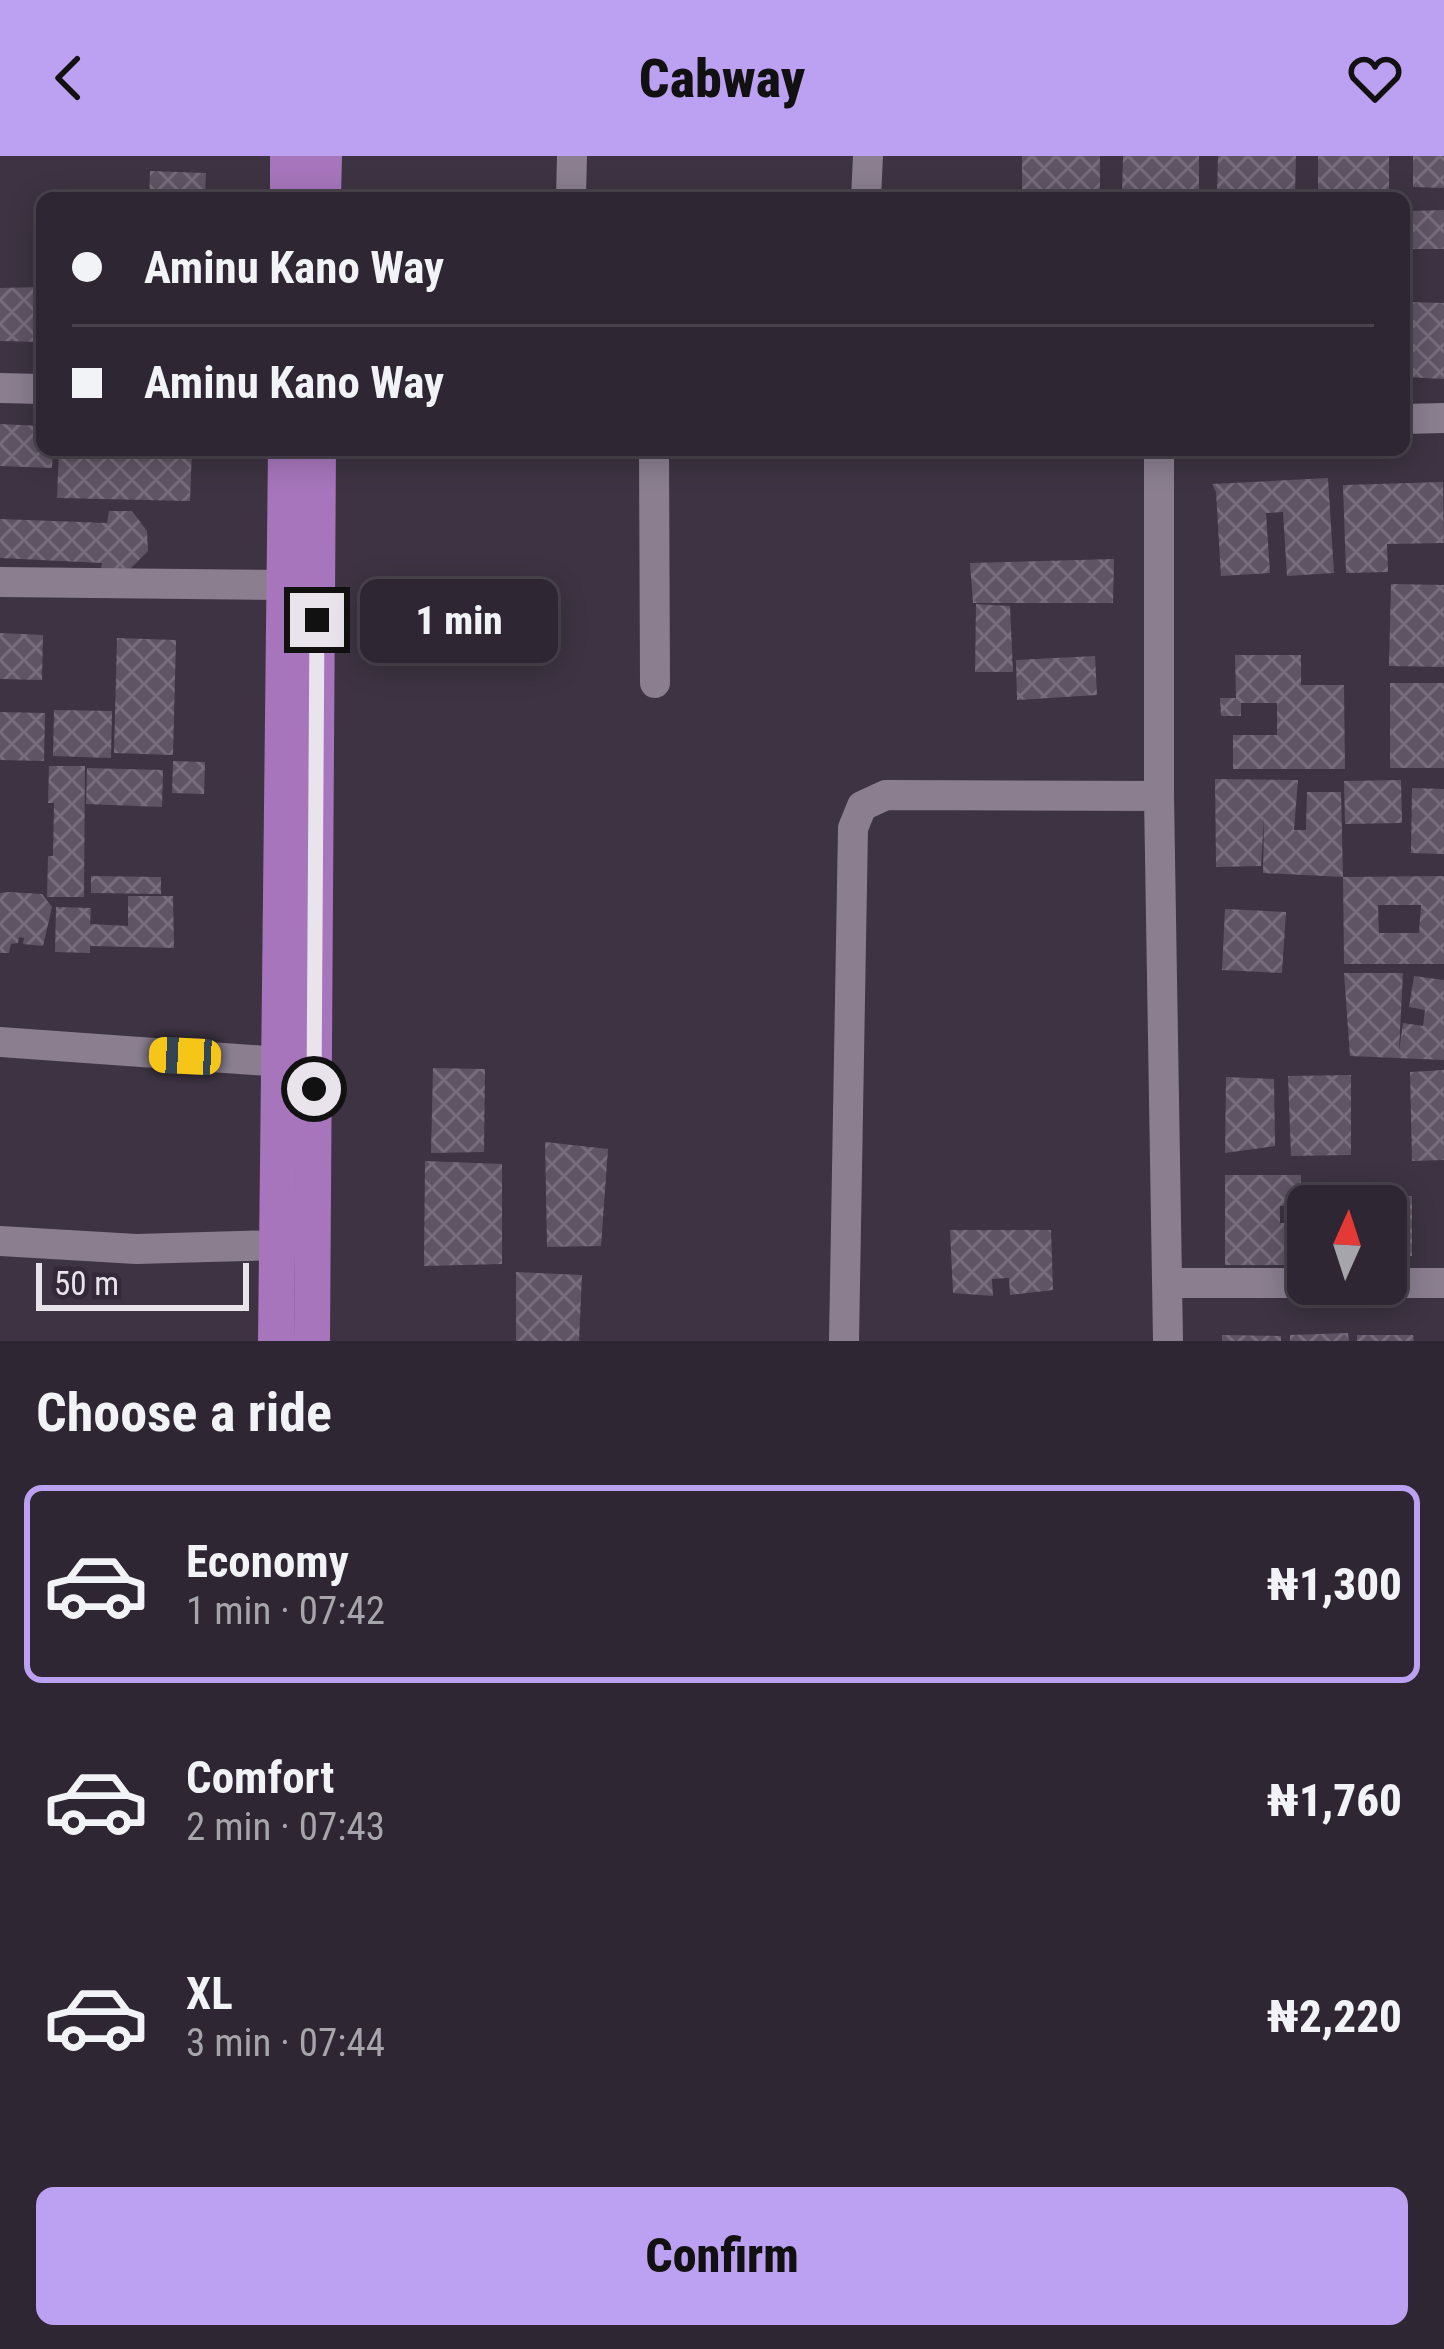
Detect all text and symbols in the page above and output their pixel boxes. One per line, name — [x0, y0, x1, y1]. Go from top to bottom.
icon: back — [36, 45, 102, 111]
icon: heart — [1342, 45, 1408, 111]
text: Cabway — [639, 47, 805, 110]
text: Aminu Kano Way — [144, 241, 444, 294]
text: Aminu Kano Way — [144, 356, 444, 409]
callout: 1 min — [359, 578, 557, 662]
route end — [290, 593, 344, 647]
text: 1 min — [416, 598, 502, 644]
car — [148, 1036, 222, 1076]
route start — [287, 1062, 341, 1116]
north arrow — [1287, 1185, 1407, 1305]
map controls — [1287, 1185, 1407, 1305]
scale bar — [36, 1257, 249, 1310]
text: 50 m — [54, 1264, 119, 1303]
text: Choose a ride — [36, 1381, 332, 1444]
icon: car — [42, 1530, 150, 1638]
text: Economy — [186, 1535, 349, 1588]
text: ₦1,300 — [1267, 1558, 1402, 1611]
text: 1 min · 07:42 — [186, 1588, 385, 1634]
icon: car — [42, 1746, 150, 1854]
text: Comfort — [186, 1751, 334, 1804]
text: ₦1,760 — [1267, 1774, 1402, 1827]
text: 2 min · 07:43 — [186, 1804, 385, 1850]
icon: car — [42, 1962, 150, 2070]
text: XL — [186, 1967, 233, 2020]
text: ₦2,220 — [1267, 1990, 1402, 2043]
text: 3 min · 07:44 — [186, 2020, 385, 2066]
button: Confirm — [36, 2187, 1408, 2325]

